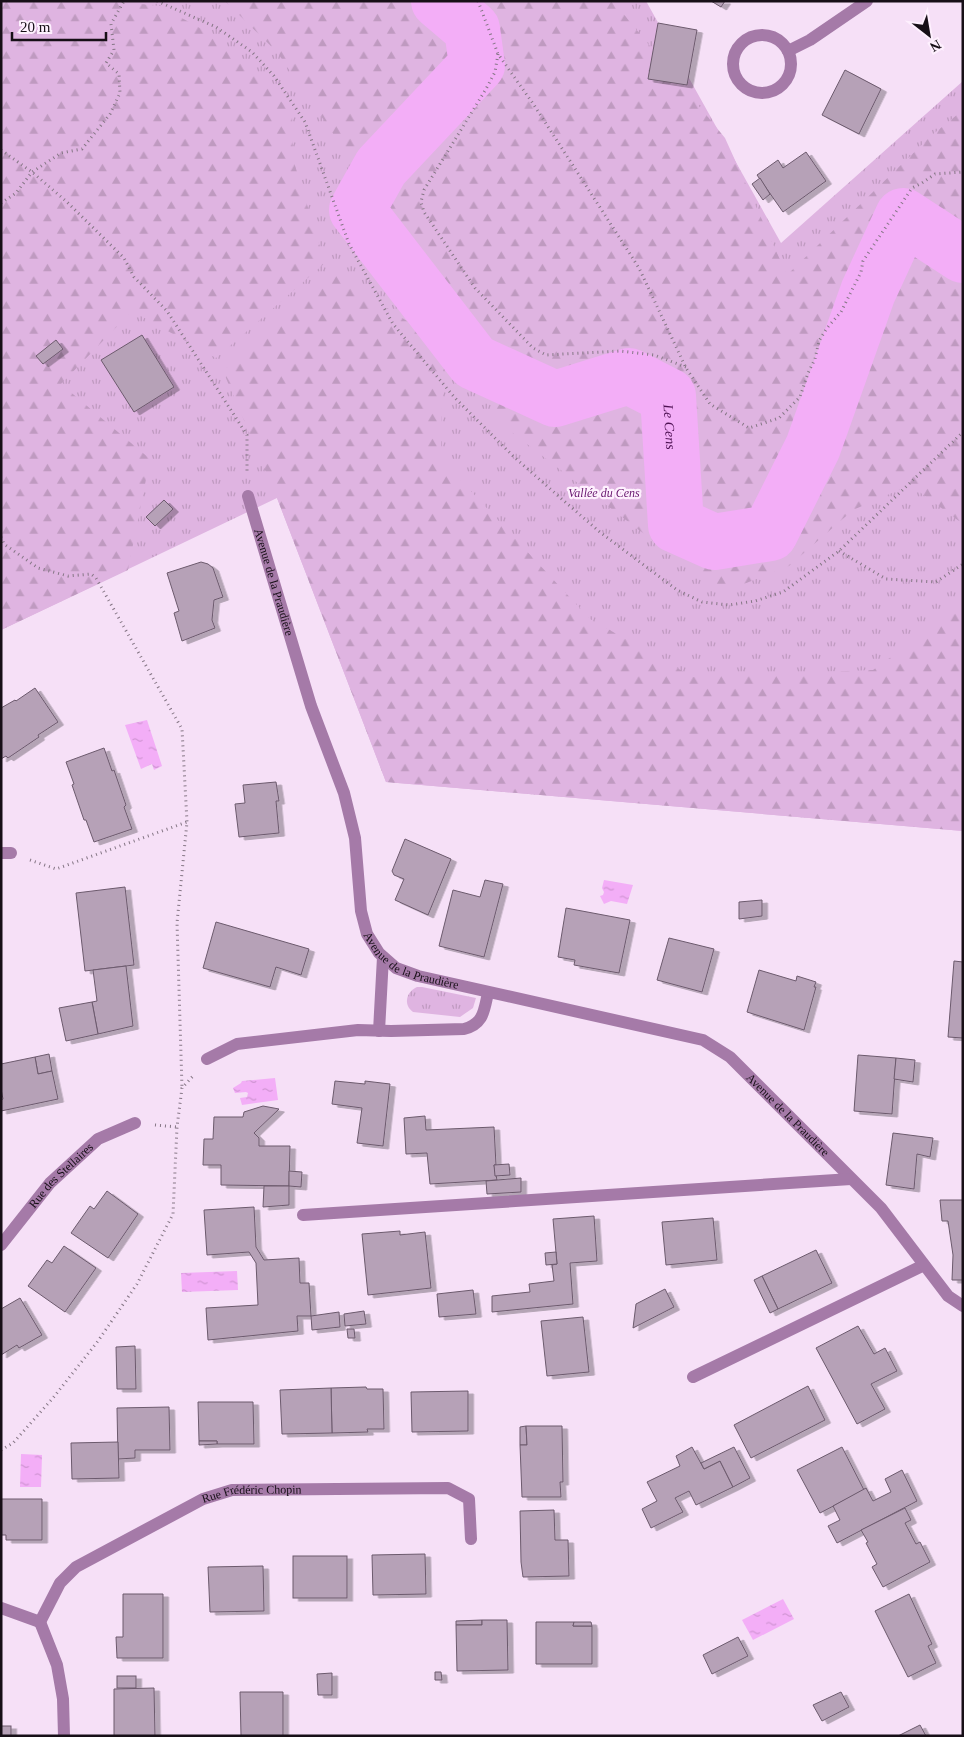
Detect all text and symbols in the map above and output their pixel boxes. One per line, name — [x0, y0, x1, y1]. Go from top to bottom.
scale bar — [12, 10, 106, 42]
north arrow — [904, 10, 954, 60]
text: 20 m — [20, 19, 51, 35]
text: N — [927, 37, 944, 55]
water label: Le Cens — [661, 403, 679, 451]
park label: Vallée du Cens — [568, 486, 640, 500]
street label: Avenue de la Praudière — [251, 527, 297, 638]
street label: Avenue de la Praudière — [360, 929, 460, 992]
street label: Avenue de la Praudière — [743, 1070, 832, 1159]
street label: Rue des Stellaires — [26, 1140, 96, 1211]
street label: Rue Frédéric Chopin — [200, 1482, 302, 1506]

